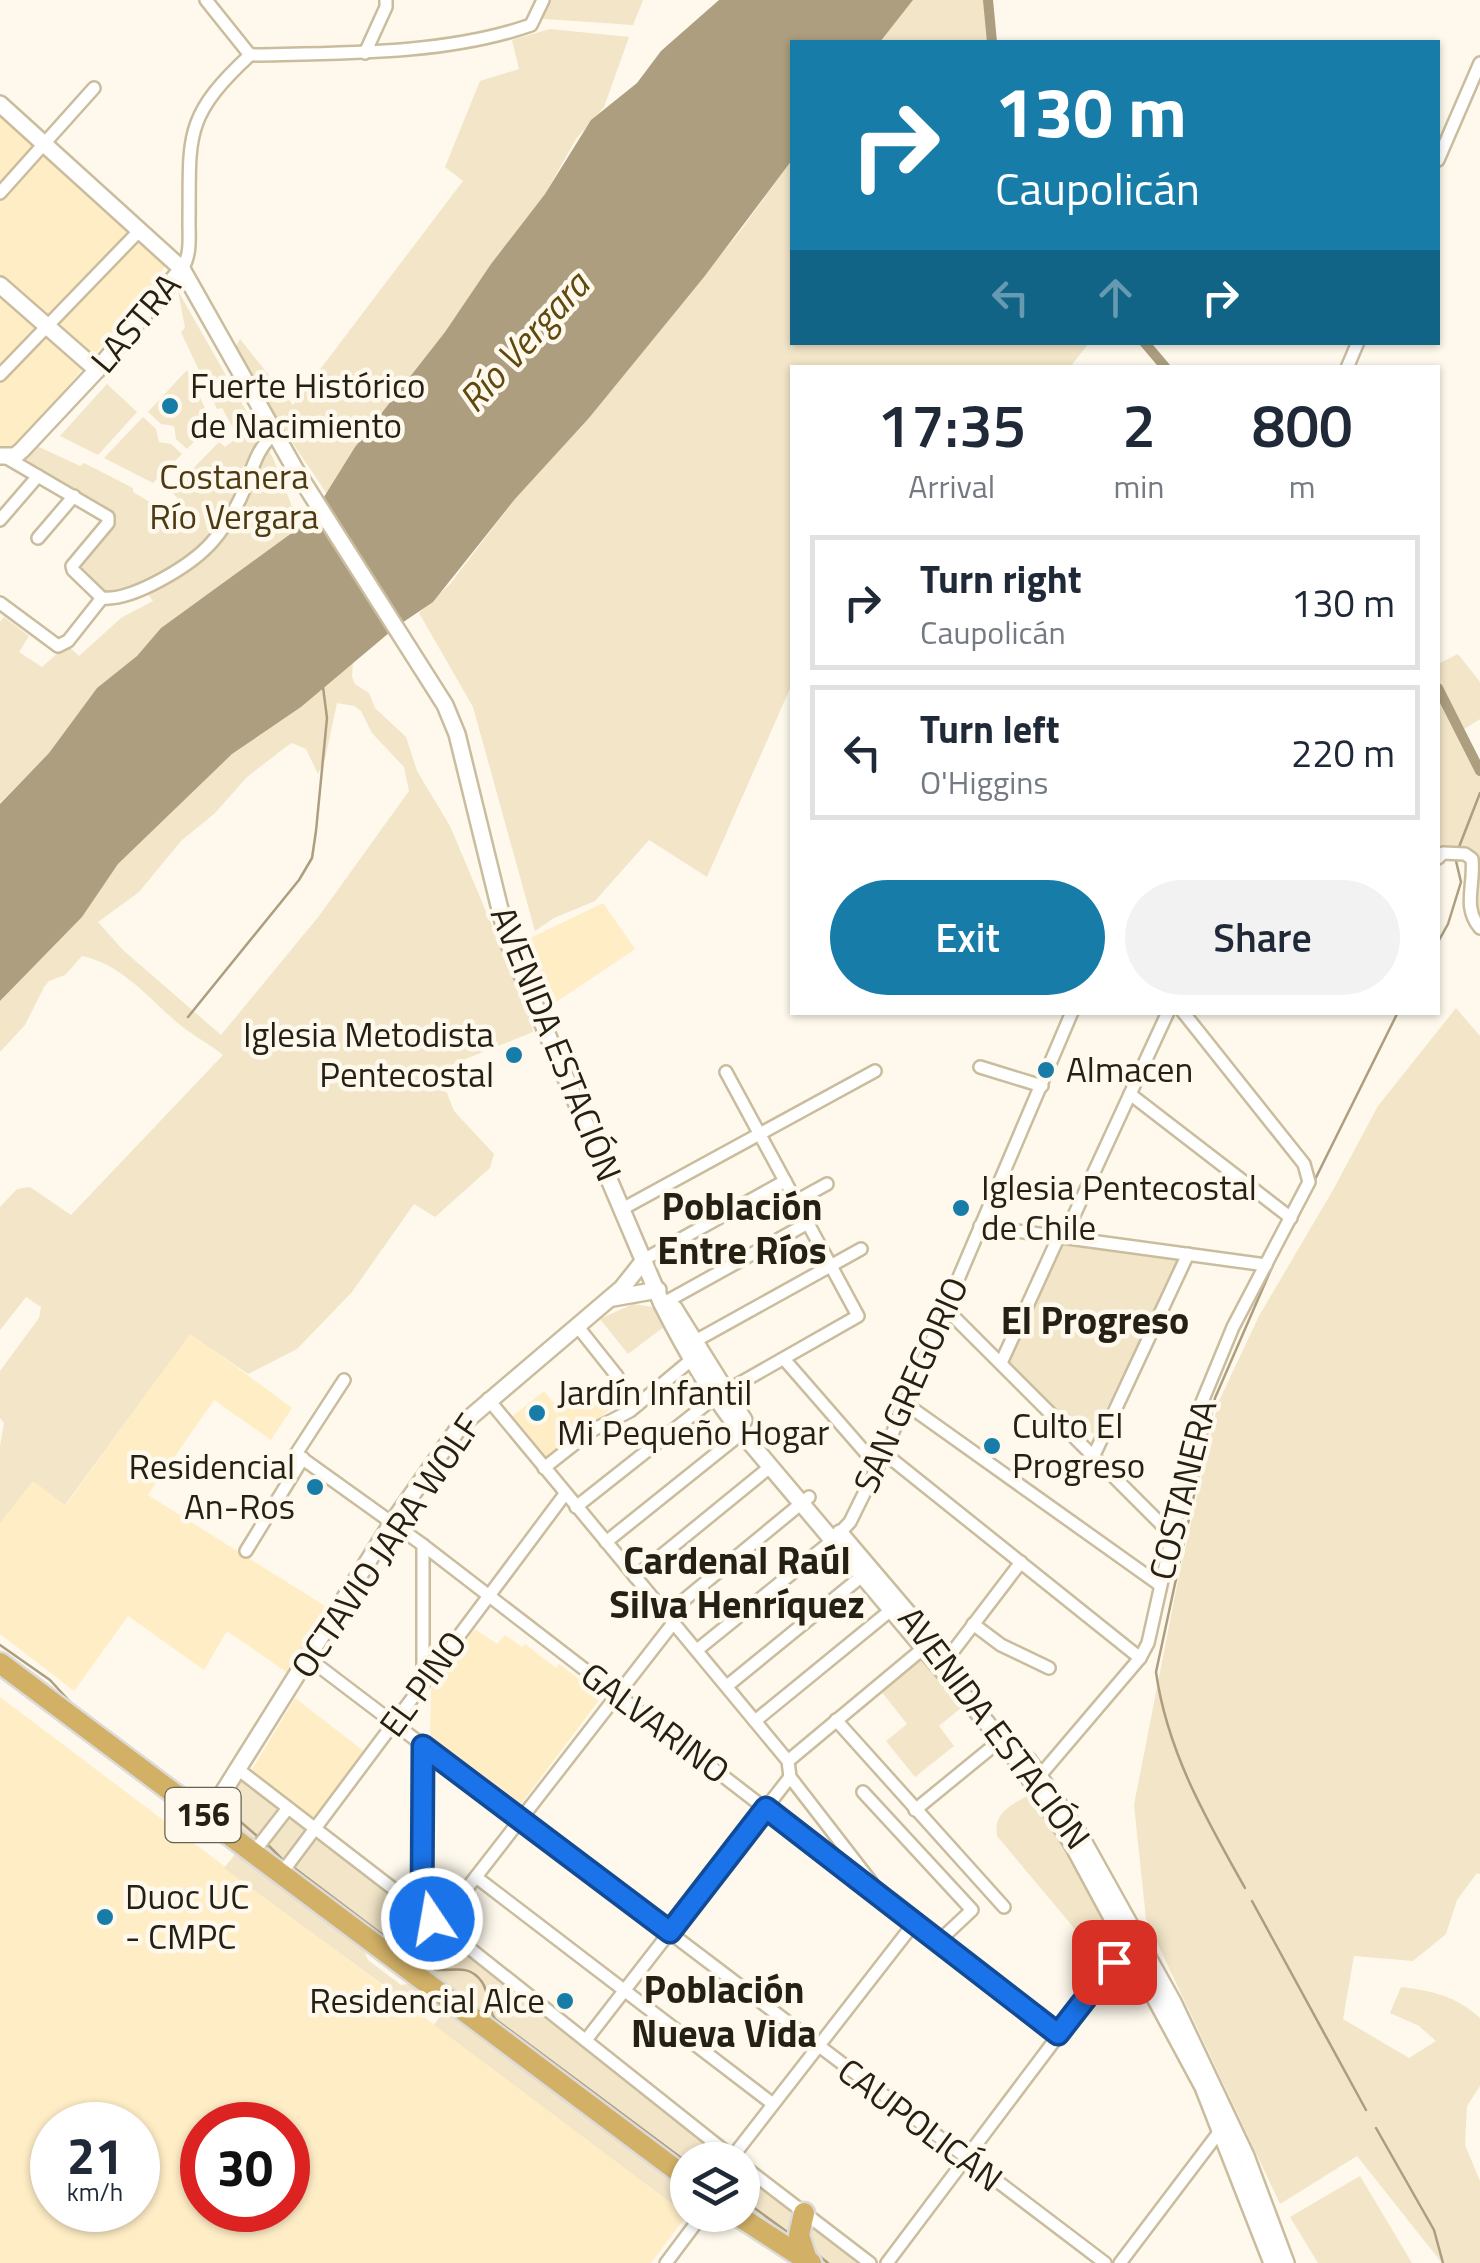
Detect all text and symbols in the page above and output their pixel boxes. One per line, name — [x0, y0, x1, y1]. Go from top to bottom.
text: 130 m — [995, 58, 1187, 164]
icon: right — [830, 80, 960, 210]
text: Caupolicán — [995, 154, 1200, 222]
water label: Río Vergara — [444, 256, 604, 425]
street label: LASTRA — [77, 260, 194, 385]
icon: left — [983, 270, 1038, 325]
icon: ahead — [1088, 270, 1143, 325]
icon: right — [1193, 270, 1248, 325]
place label: Fuerte Histórico de Nacimiento — [190, 358, 425, 452]
text: 17:35 — [877, 379, 1026, 470]
text: 2 — [1122, 379, 1156, 470]
text: 800 — [1252, 379, 1353, 470]
marker: Fuerte Histórico de Nacimiento — [159, 395, 181, 417]
park label: Costanera Río Vergara — [149, 449, 319, 543]
text: Arrival — [908, 462, 995, 510]
text: min — [1113, 462, 1164, 510]
text: m — [1289, 462, 1316, 510]
text: Turn right — [920, 550, 1082, 608]
text: 130 m — [1291, 574, 1395, 632]
icon: right — [835, 575, 890, 630]
text: Caupolicán — [920, 608, 1066, 656]
text: Turn left — [920, 700, 1060, 758]
text: 220 m — [1291, 724, 1395, 782]
icon: left — [835, 725, 890, 780]
text: O'Higgins — [920, 758, 1048, 806]
button: Exit — [830, 880, 1105, 995]
button: Share — [1125, 880, 1400, 995]
street label: AVENIDA ESTACIÓN — [477, 898, 637, 1189]
place label: Iglesia Metodista Pentecostal — [243, 1007, 494, 1101]
place label: Almacen — [1066, 1042, 1193, 1096]
marker: Iglesia Metodista Pentecostal — [503, 1044, 525, 1066]
marker: Almacen — [1035, 1059, 1057, 1081]
place label: Iglesia Pentecostal de Chile — [981, 1160, 1257, 1254]
district label: Población Entre Ríos — [657, 1177, 827, 1279]
marker: Iglesia Pentecostal de Chile — [950, 1197, 972, 1219]
street label: SAN GREGORIO — [838, 1268, 982, 1501]
district label: El Progreso — [1001, 1291, 1189, 1349]
place label: Jardín Infantil Mi Pequeño Hogar — [557, 1365, 829, 1459]
street label: COSTANERA — [1134, 1394, 1230, 1585]
place label: Culto El Progreso — [1012, 1398, 1145, 1492]
street label: OCTAVIO JARA WOLF — [276, 1402, 494, 1689]
marker: Jardín Infantil Mi Pequeño Hogar — [526, 1402, 548, 1424]
marker: Culto El Progreso — [981, 1435, 1003, 1457]
place label: Residencial An-Ros — [129, 1439, 295, 1533]
marker: Residencial An-Ros — [304, 1476, 326, 1498]
district label: Cardenal Raúl Silva Henríquez — [609, 1531, 865, 1633]
street label: AVENIDA ESTACIÓN — [885, 1594, 1104, 1860]
street label: EL PINO — [365, 1619, 479, 1748]
street label: GALVARINO — [570, 1648, 741, 1796]
road number: 156 — [166, 1788, 240, 1842]
position arrow — [380, 1867, 484, 1971]
place label: Duoc UC - CMPC — [125, 1869, 249, 1963]
marker: Duoc UC - CMPC — [94, 1906, 116, 1928]
pin — [1072, 1920, 1157, 2005]
icon: arrive — [1087, 1935, 1142, 1990]
district label: Población Nueva Vida — [631, 1960, 817, 2062]
place label: Residencial Alce — [309, 1973, 545, 2027]
marker: Residencial Alce — [554, 1990, 576, 2012]
street label: CAUPOLICÁN — [826, 2044, 1015, 2204]
speed limit sign: 30 — [180, 2102, 310, 2232]
text: 21 — [67, 2117, 123, 2193]
map controls — [670, 2142, 760, 2232]
button: layers — [670, 2142, 760, 2232]
text: km/h — [67, 2173, 123, 2211]

